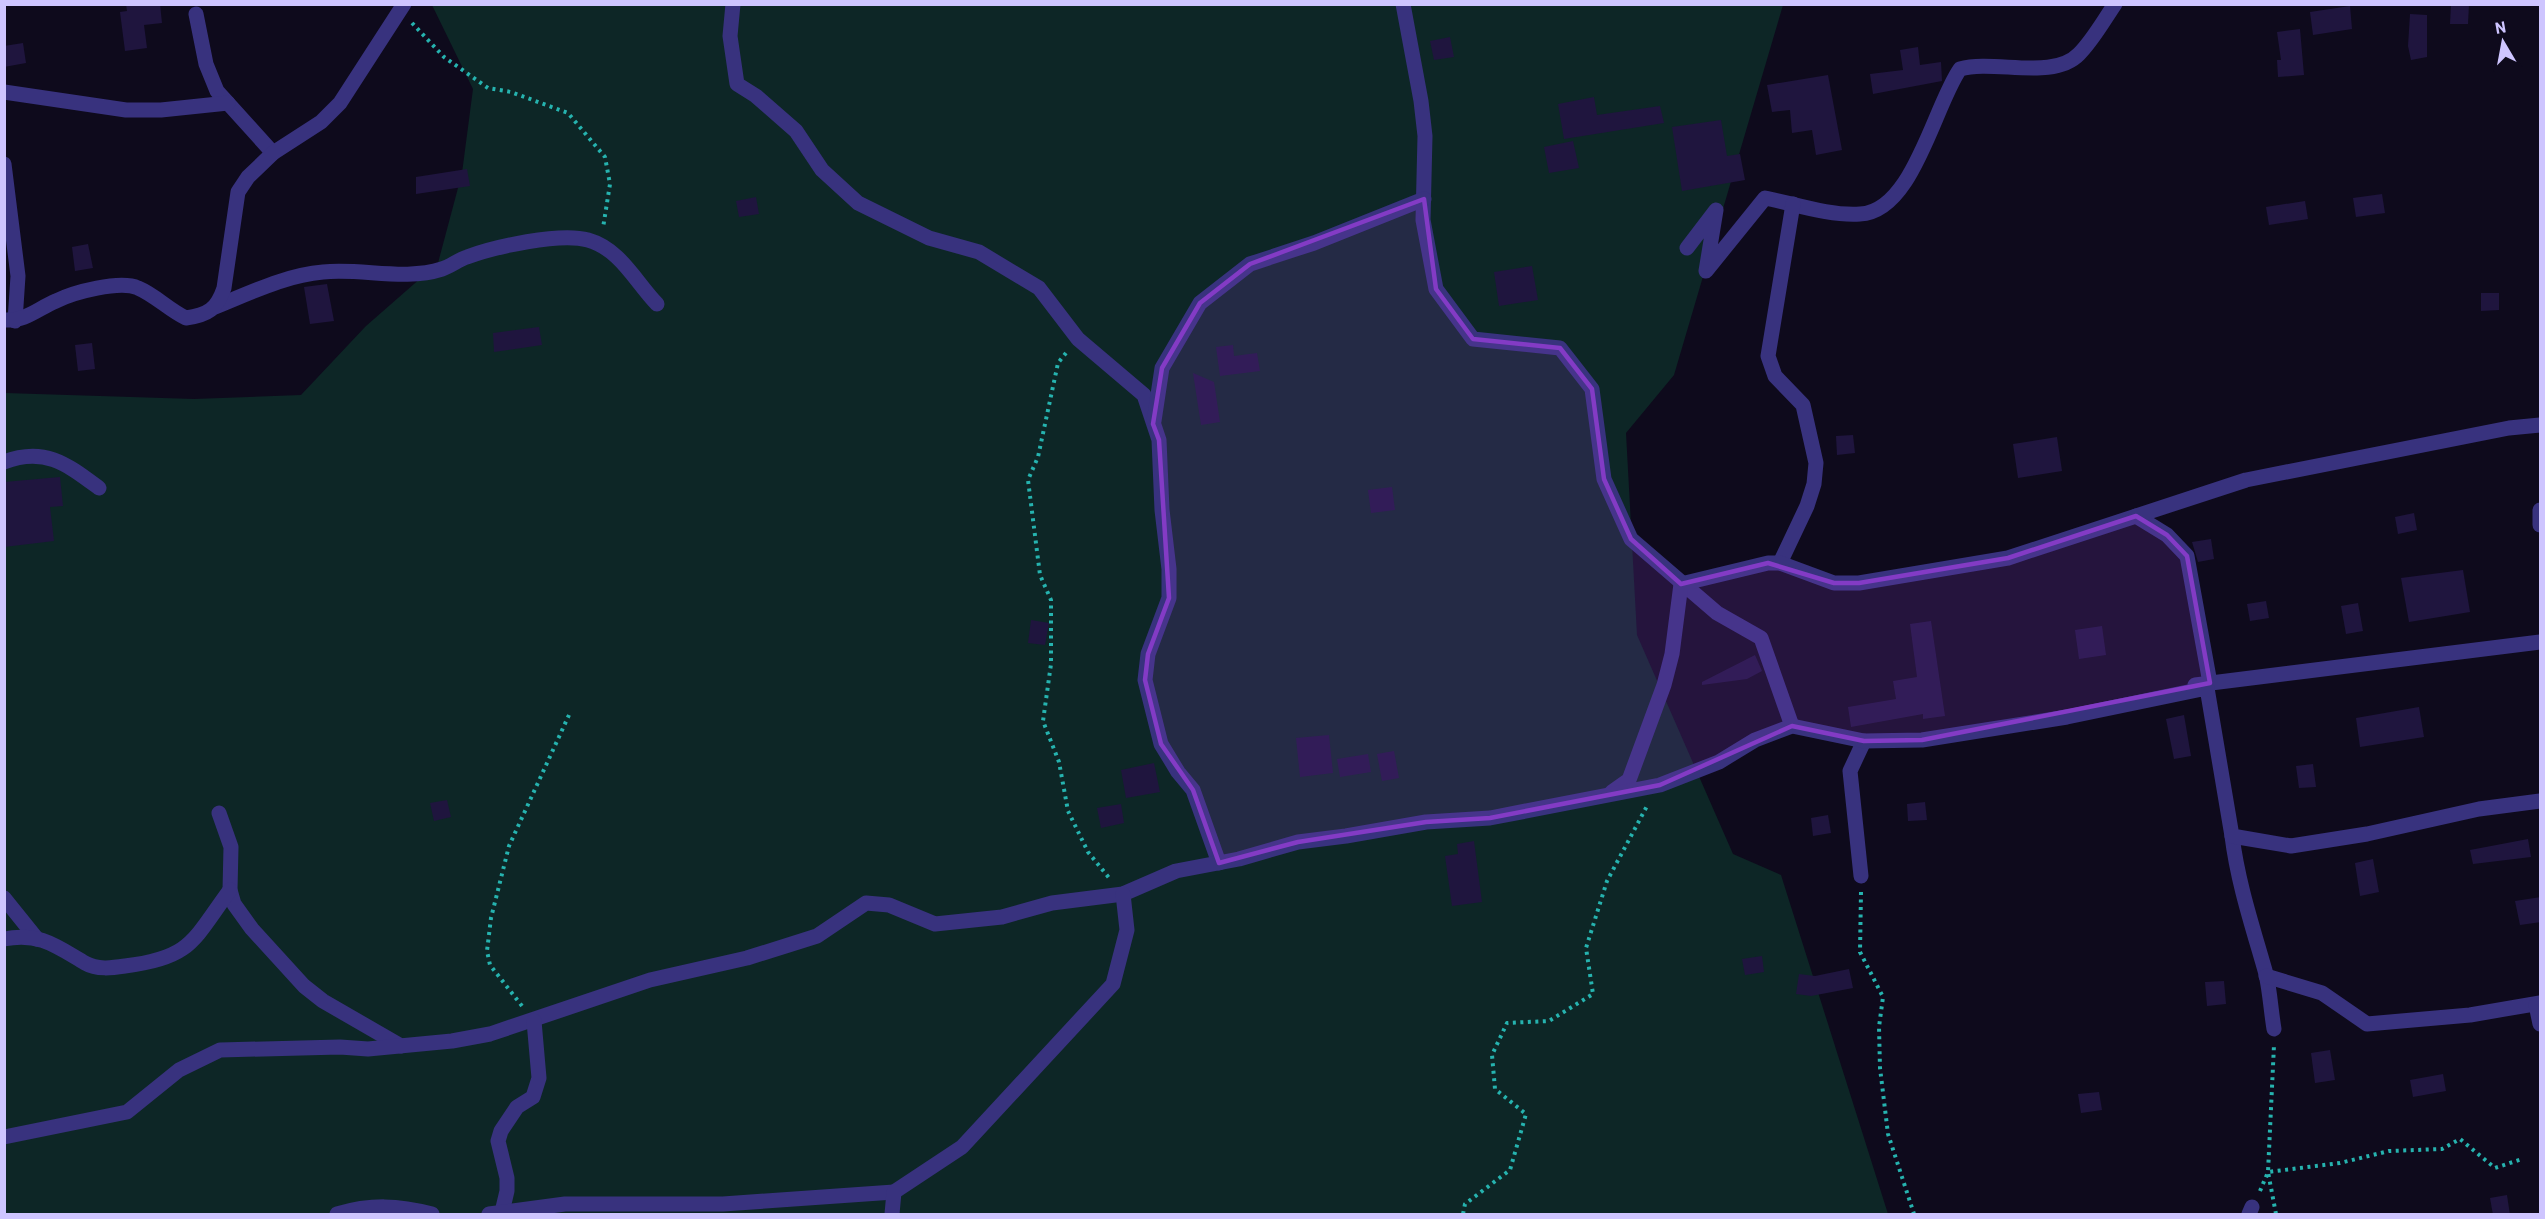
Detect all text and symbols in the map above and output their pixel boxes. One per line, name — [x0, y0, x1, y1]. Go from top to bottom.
north arrow — [2473, 12, 2533, 72]
text: N — [2493, 16, 2507, 37]

